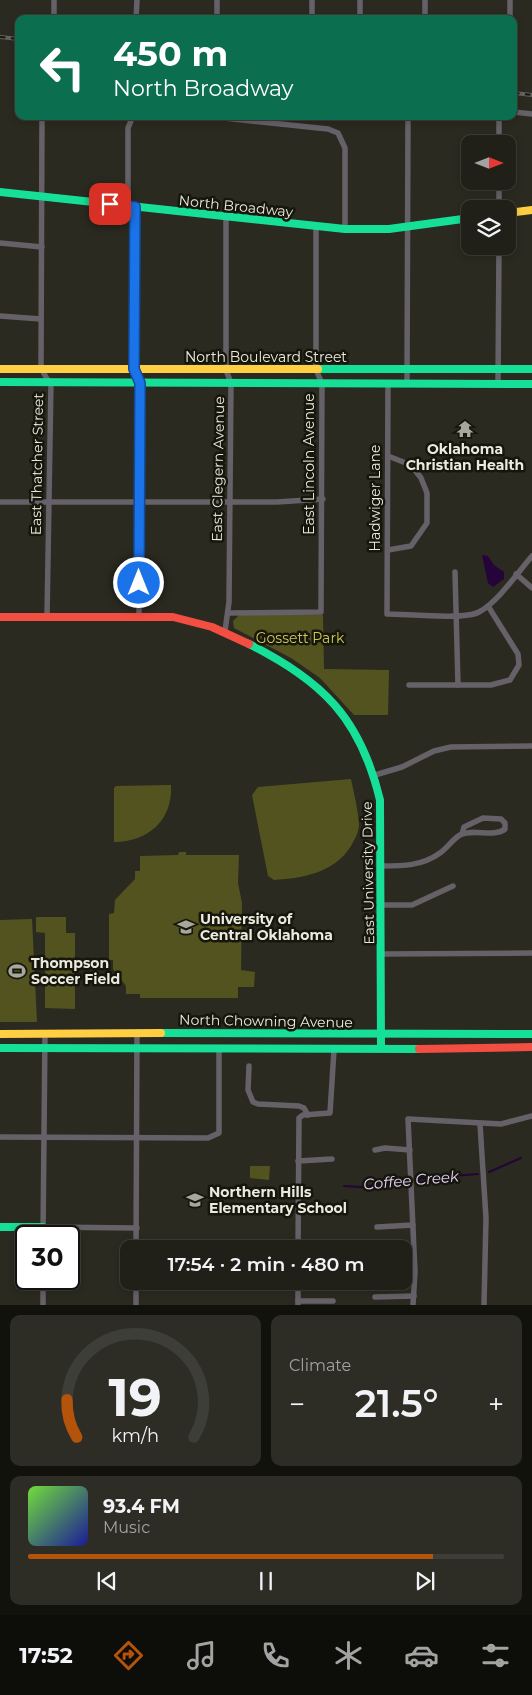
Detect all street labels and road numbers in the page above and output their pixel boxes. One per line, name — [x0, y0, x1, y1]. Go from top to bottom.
street label: North Broadway — [178, 191, 294, 221]
street label: North Boulevard Street — [185, 348, 347, 366]
street label: East Thatcher Street — [27, 392, 47, 535]
street label: East Lincoln Avenue — [300, 393, 318, 535]
street label: East Clegern Avenue — [208, 396, 228, 542]
street label: Hadwiger Lane — [366, 445, 384, 551]
street label: East University Drive — [358, 801, 378, 945]
street label: North Chowning Avenue — [179, 1010, 353, 1032]

